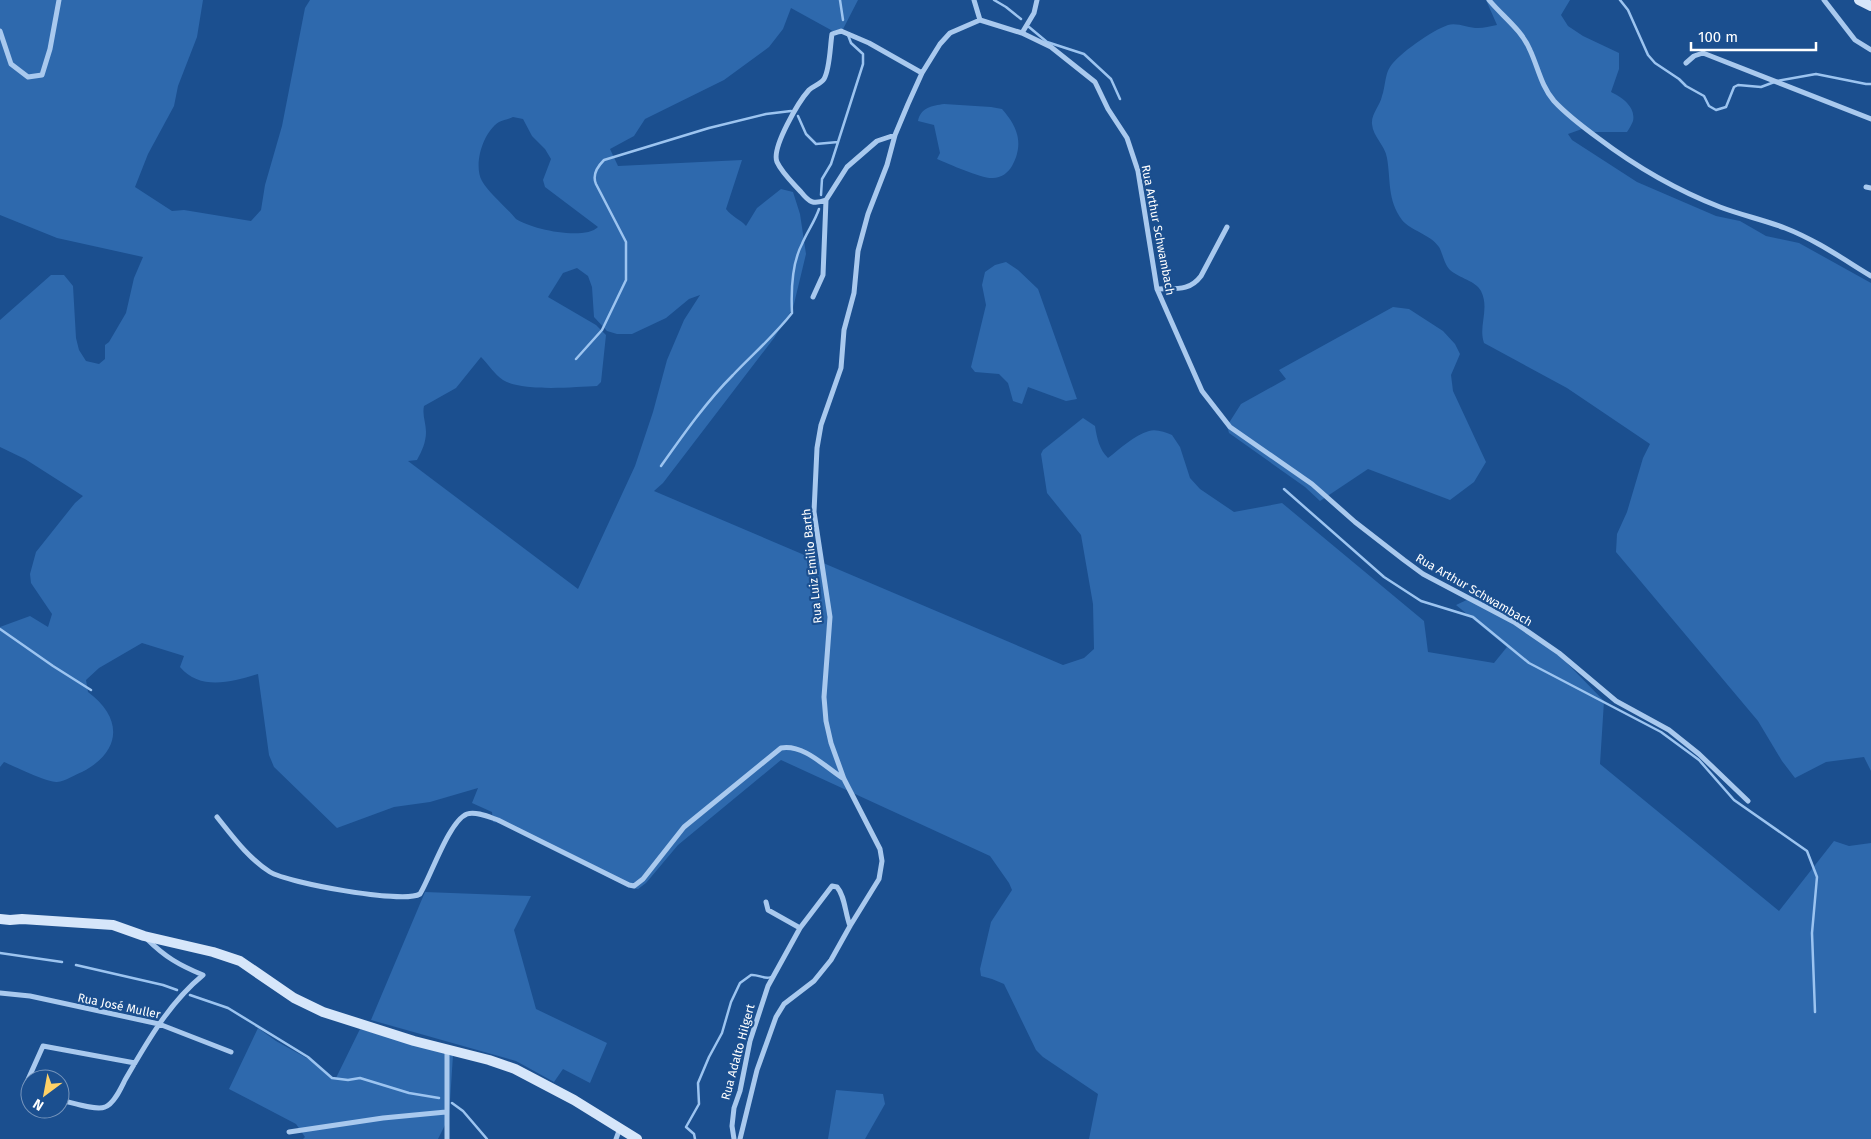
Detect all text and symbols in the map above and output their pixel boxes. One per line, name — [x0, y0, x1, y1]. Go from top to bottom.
scale bar — [1691, 20, 1816, 52]
text: 100 m — [1698, 28, 1738, 46]
street label: Rua Arthur Schwambach — [1138, 164, 1178, 296]
street label: Rua Luiz Emilio Barth — [799, 508, 825, 624]
street label: Rua Arthur Schwambach — [1413, 551, 1535, 629]
street label: Rua José Muller — [76, 990, 162, 1022]
street label: Rua Adalto Hilgert — [718, 1002, 758, 1102]
north arrow — [20, 1069, 70, 1119]
text: N — [30, 1095, 47, 1114]

